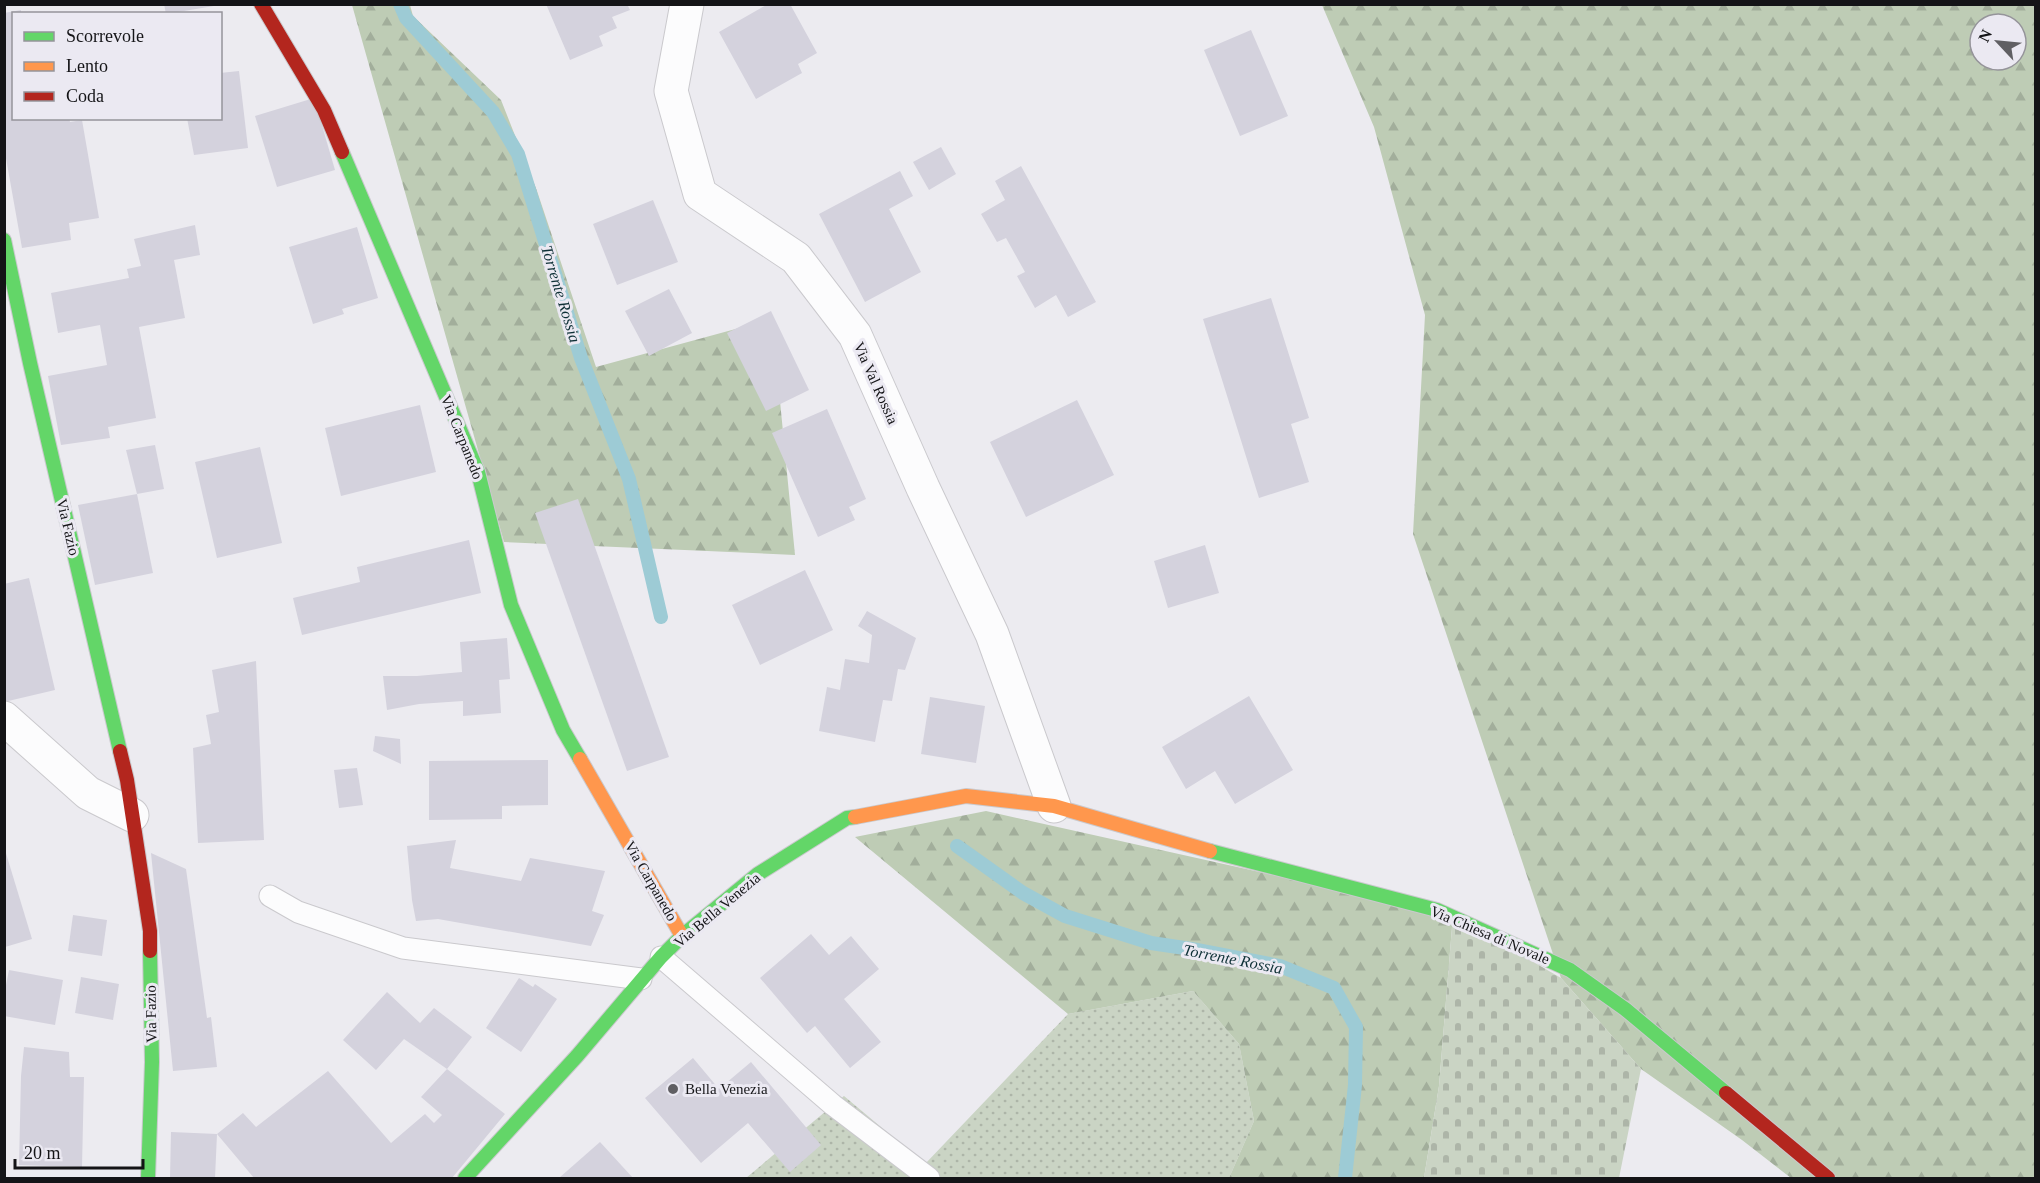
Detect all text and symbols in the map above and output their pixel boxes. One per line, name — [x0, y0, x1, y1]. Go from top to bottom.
legend — [12, 12, 222, 120]
north arrow — [1968, 12, 2028, 72]
text: Scorrevole — [66, 26, 144, 46]
text: N — [1975, 26, 1995, 45]
text: Lento — [66, 56, 108, 76]
text: Coda — [66, 86, 104, 106]
water label: Torrente Rossia — [538, 243, 584, 345]
street label: Via Val Rossia — [851, 340, 901, 427]
street label: Via Carpanedo — [438, 393, 486, 481]
street label: Via Fazio — [54, 497, 82, 557]
street label: Via Carpanedo — [622, 838, 680, 924]
street label: Via Bella Venezia — [671, 869, 763, 951]
street label: Via Chiesa di Novale — [1428, 903, 1552, 967]
water label: Torrente Rossia — [1182, 941, 1284, 977]
street label: Via Fazio — [142, 985, 160, 1043]
place label: Bella Venezia — [685, 1081, 768, 1097]
marker: Bella Venezia — [666, 1082, 680, 1096]
scale bar — [15, 1132, 142, 1170]
text: 20 m — [24, 1143, 61, 1163]

